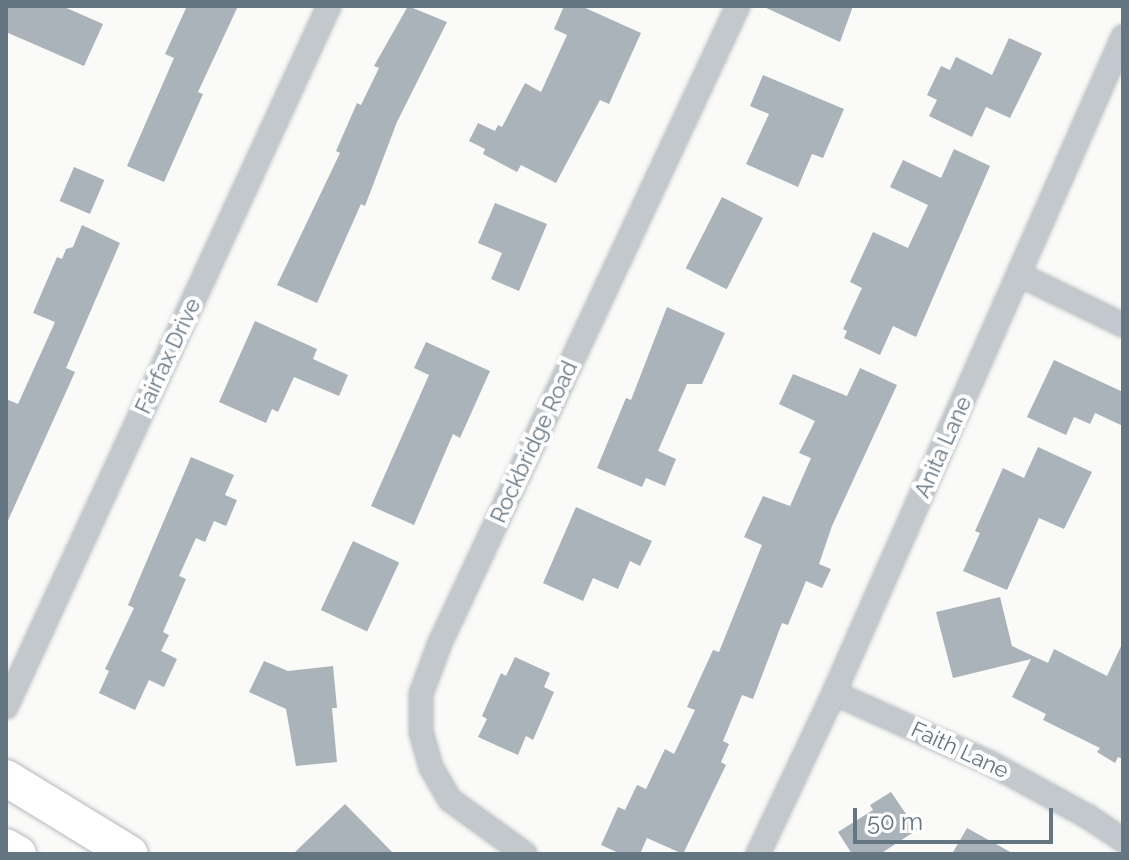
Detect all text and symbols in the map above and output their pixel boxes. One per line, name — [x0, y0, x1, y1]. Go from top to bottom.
street label: Fairfax Drive — [130, 294, 206, 418]
street label: Rockbridge Road — [485, 357, 583, 527]
street label: Anita Lane — [909, 392, 977, 502]
street label: Faith Lane — [907, 716, 1013, 784]
scale bar — [857, 792, 1057, 842]
text: 50 m — [867, 807, 923, 836]

